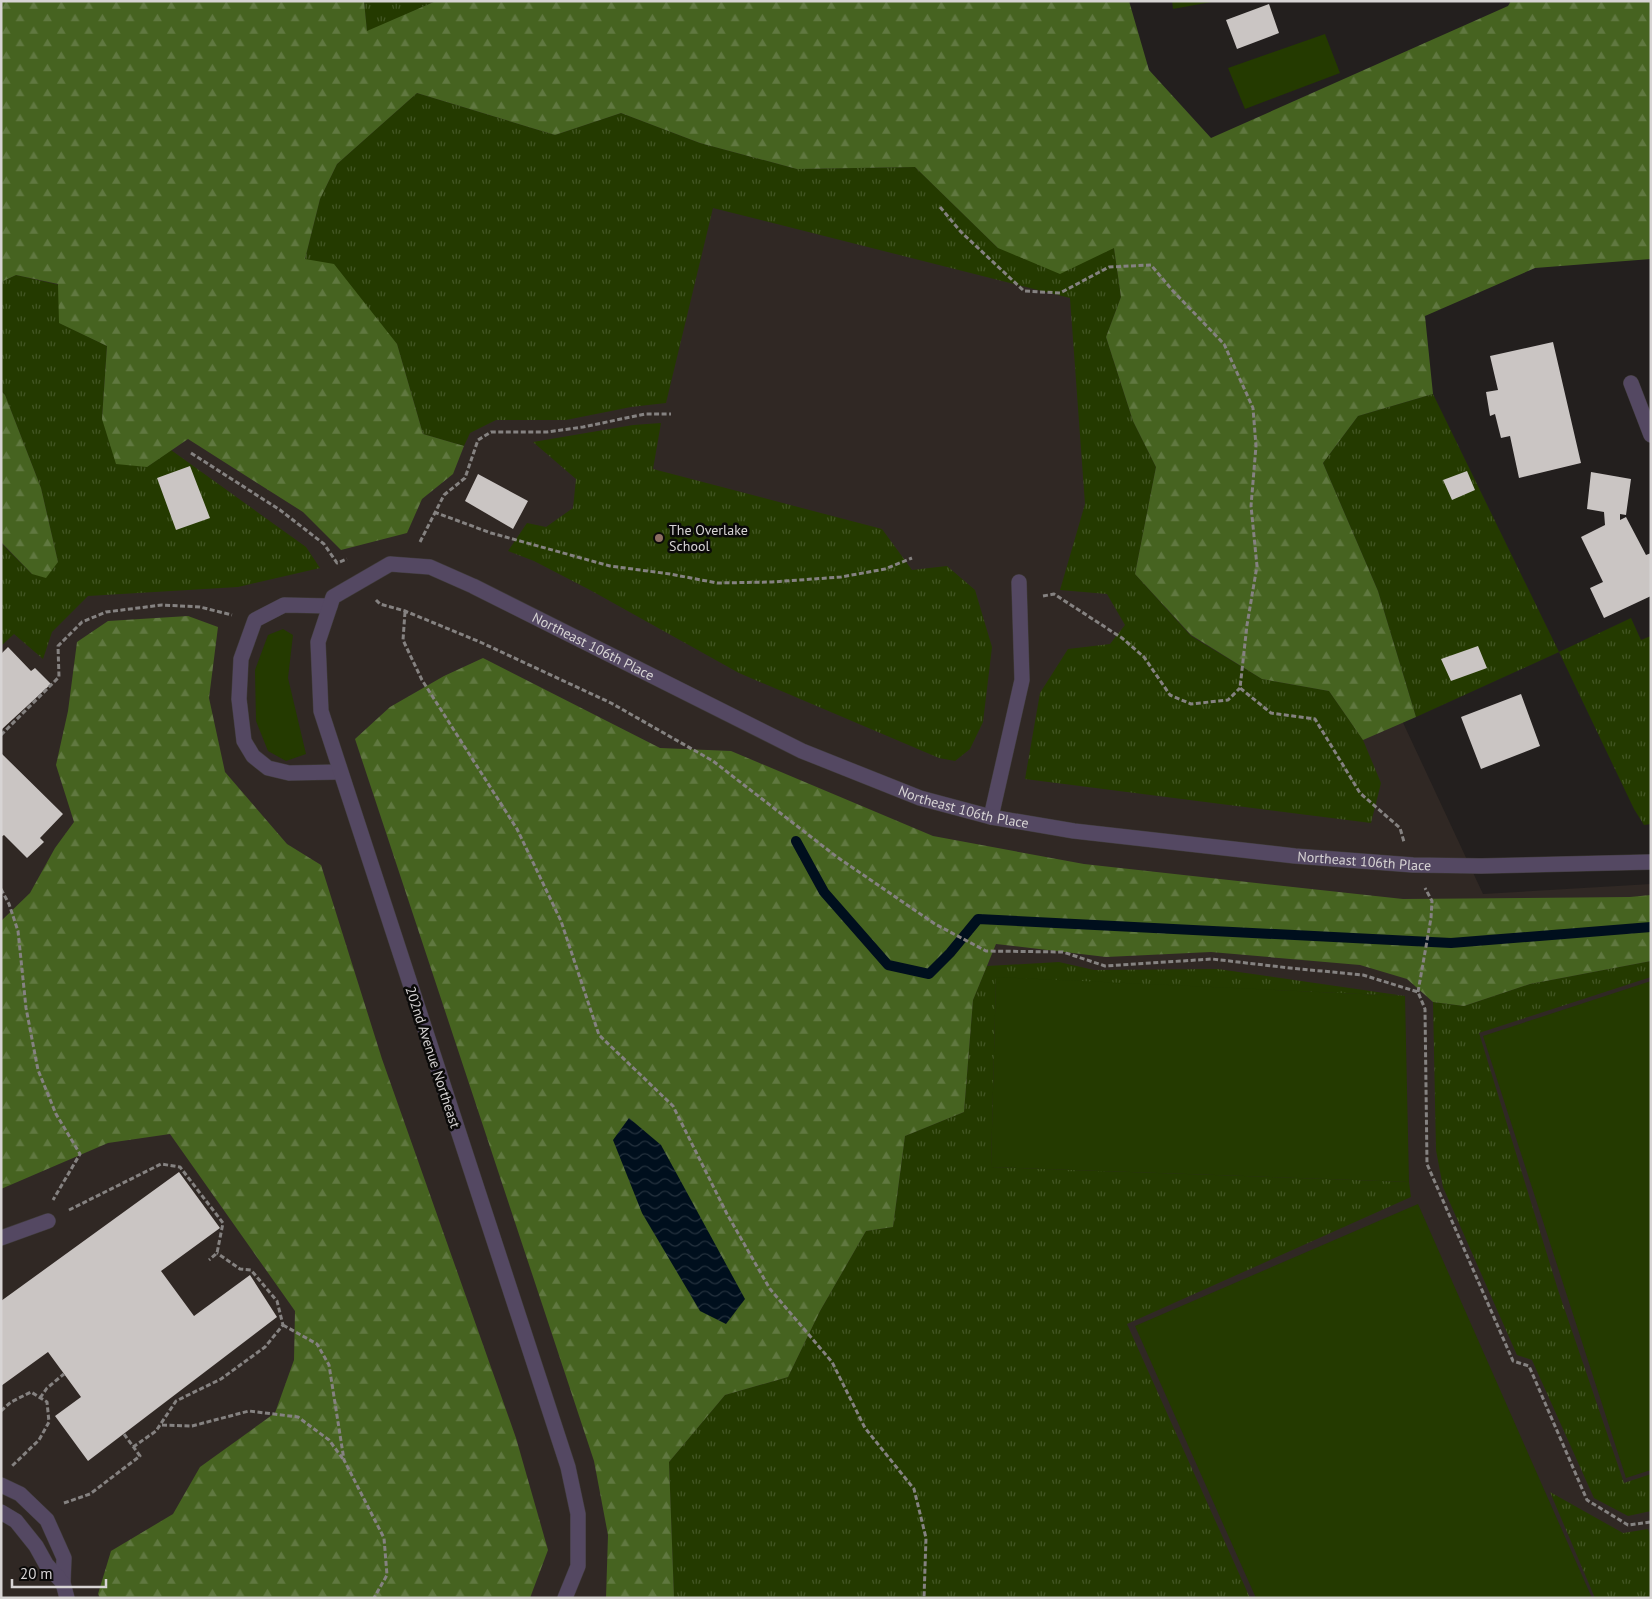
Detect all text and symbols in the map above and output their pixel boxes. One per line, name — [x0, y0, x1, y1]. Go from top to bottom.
place label: The Overlake School — [669, 521, 748, 555]
marker: The Overlake School — [653, 532, 665, 544]
street label: Northeast 106th Place — [529, 608, 657, 684]
street label: Northeast 106th Place — [896, 781, 1030, 832]
street label: Northeast 106th Place — [1297, 847, 1431, 874]
street label: 202nd Avenue Northeast — [402, 984, 465, 1130]
scale bar — [12, 1556, 106, 1588]
text: 20 m — [20, 1564, 53, 1583]

